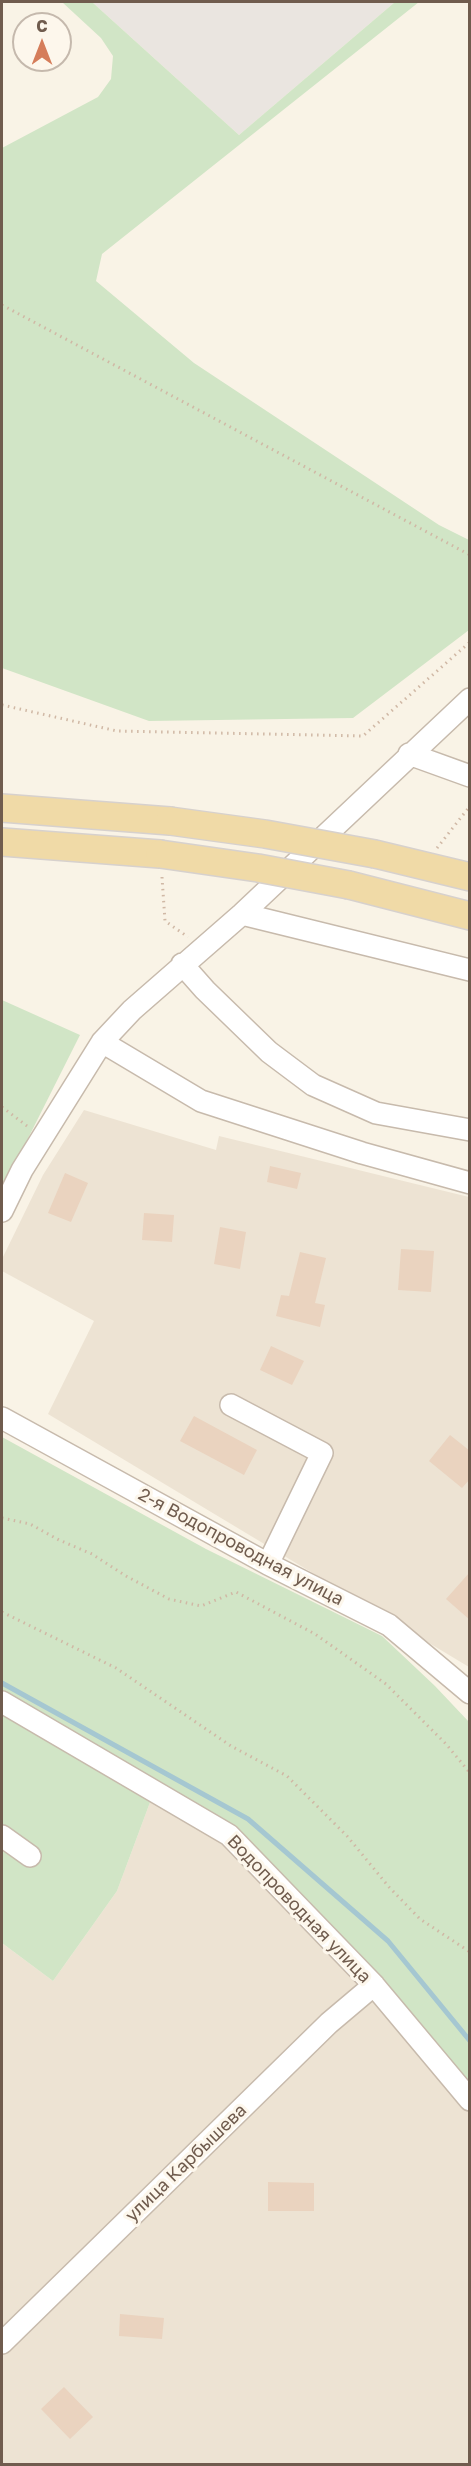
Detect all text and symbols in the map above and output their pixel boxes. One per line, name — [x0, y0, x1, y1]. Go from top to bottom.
north arrow — [12, 12, 72, 72]
text: С — [36, 16, 48, 36]
street label: 2-я Водопроводная улица — [135, 1484, 347, 1610]
street label: Водопроводная улица — [223, 1831, 375, 1987]
street label: улица Карбышева — [121, 2100, 251, 2226]

